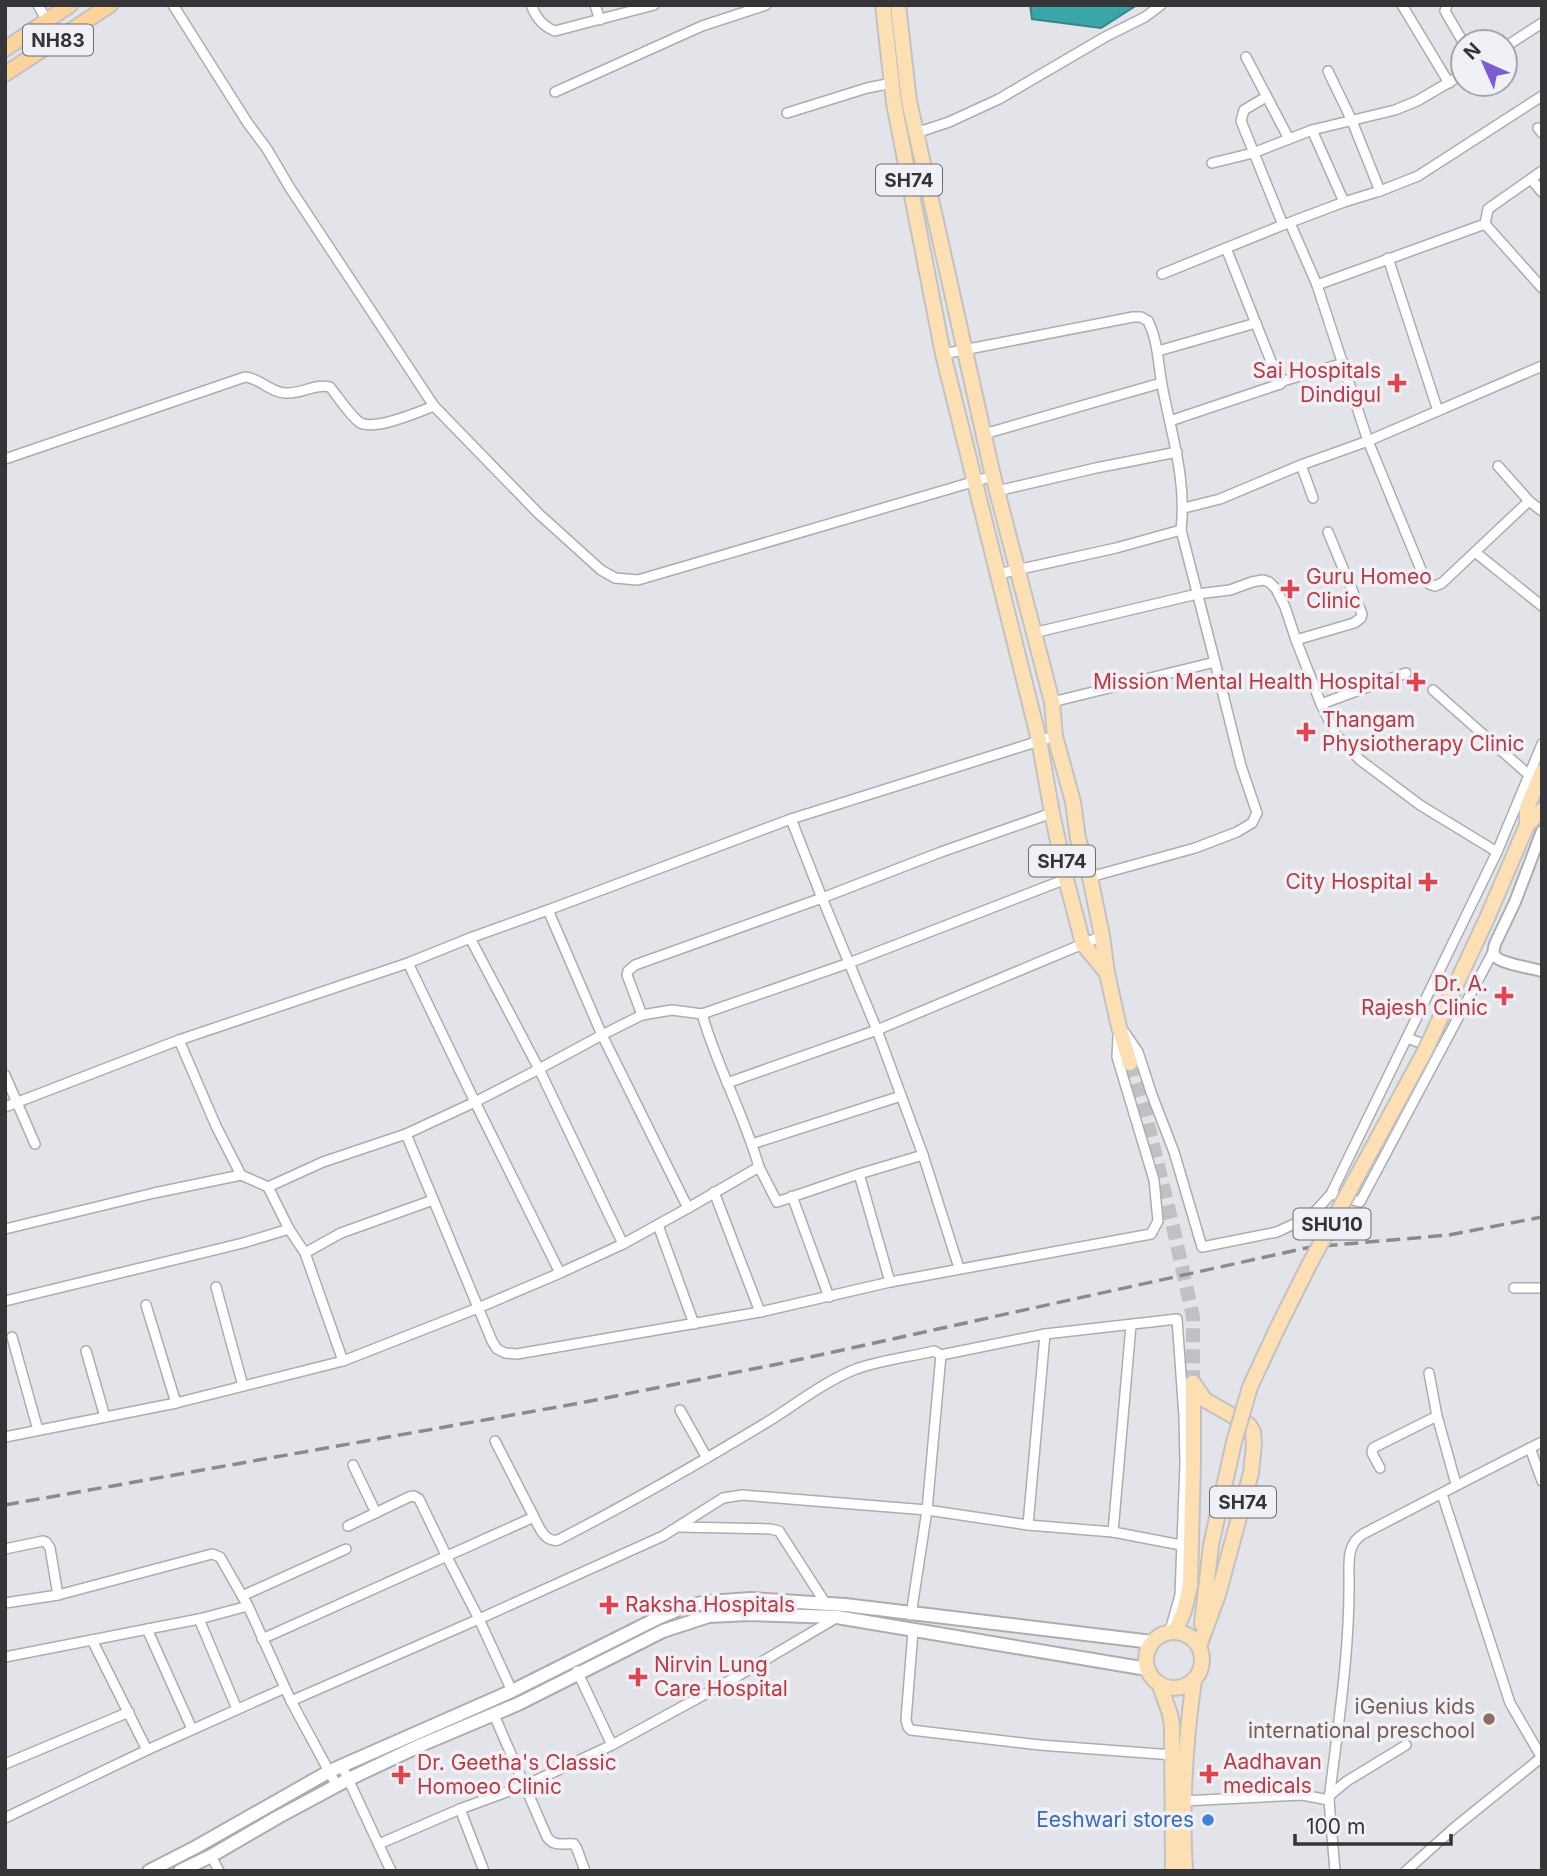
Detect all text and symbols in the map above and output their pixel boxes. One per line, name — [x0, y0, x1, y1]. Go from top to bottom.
road number: NH83 — [23, 24, 93, 56]
north arrow — [1449, 28, 1519, 98]
text: N — [1459, 38, 1486, 65]
road number: SH74 — [876, 164, 942, 196]
place label: Sai Hospitals Dindigul — [1253, 358, 1381, 407]
marker: Sai Hospitals Dindigul — [1387, 373, 1407, 393]
place label: Guru Homeo Clinic — [1306, 564, 1432, 613]
marker: Guru Homeo Clinic — [1280, 579, 1300, 599]
place label: Mission Mental Health Hospital — [1093, 669, 1400, 694]
marker: Mission Mental Health Hospital — [1406, 672, 1426, 692]
place label: Thangam Physiotherapy Clinic — [1322, 707, 1524, 756]
marker: Thangam Physiotherapy Clinic — [1296, 722, 1316, 742]
road number: SH74 — [1029, 846, 1095, 876]
place label: City Hospital — [1286, 869, 1412, 894]
marker: City Hospital — [1418, 872, 1438, 892]
place label: Dr. A. Rajesh Clinic — [1361, 971, 1488, 1020]
marker: Dr. A. Rajesh Clinic — [1494, 986, 1514, 1006]
road number: SHU10 — [1294, 1208, 1370, 1240]
road number: SH74 — [1210, 1486, 1276, 1518]
place label: Raksha Hospitals — [625, 1592, 795, 1617]
marker: Raksha Hospitals — [599, 1595, 619, 1615]
place label: Nirvin Lung Care Hospital — [654, 1652, 788, 1701]
marker: Nirvin Lung Care Hospital — [628, 1667, 648, 1687]
place label: iGenius kids international preschool — [1248, 1694, 1475, 1743]
marker: iGenius kids international preschool — [1481, 1711, 1497, 1727]
place label: Aadhavan medicals — [1223, 1749, 1322, 1798]
place label: Dr. Geetha's Classic Homoeo Clinic — [417, 1750, 617, 1799]
marker: Dr. Geetha's Classic Homoeo Clinic — [391, 1765, 411, 1785]
marker: Aadhavan medicals — [1201, 1766, 1217, 1782]
scale bar — [1295, 1802, 1451, 1846]
place label: Eeshwari stores — [1036, 1807, 1194, 1832]
marker: Eeshwari stores — [1200, 1812, 1216, 1828]
text: 100 m — [1306, 1814, 1365, 1839]

